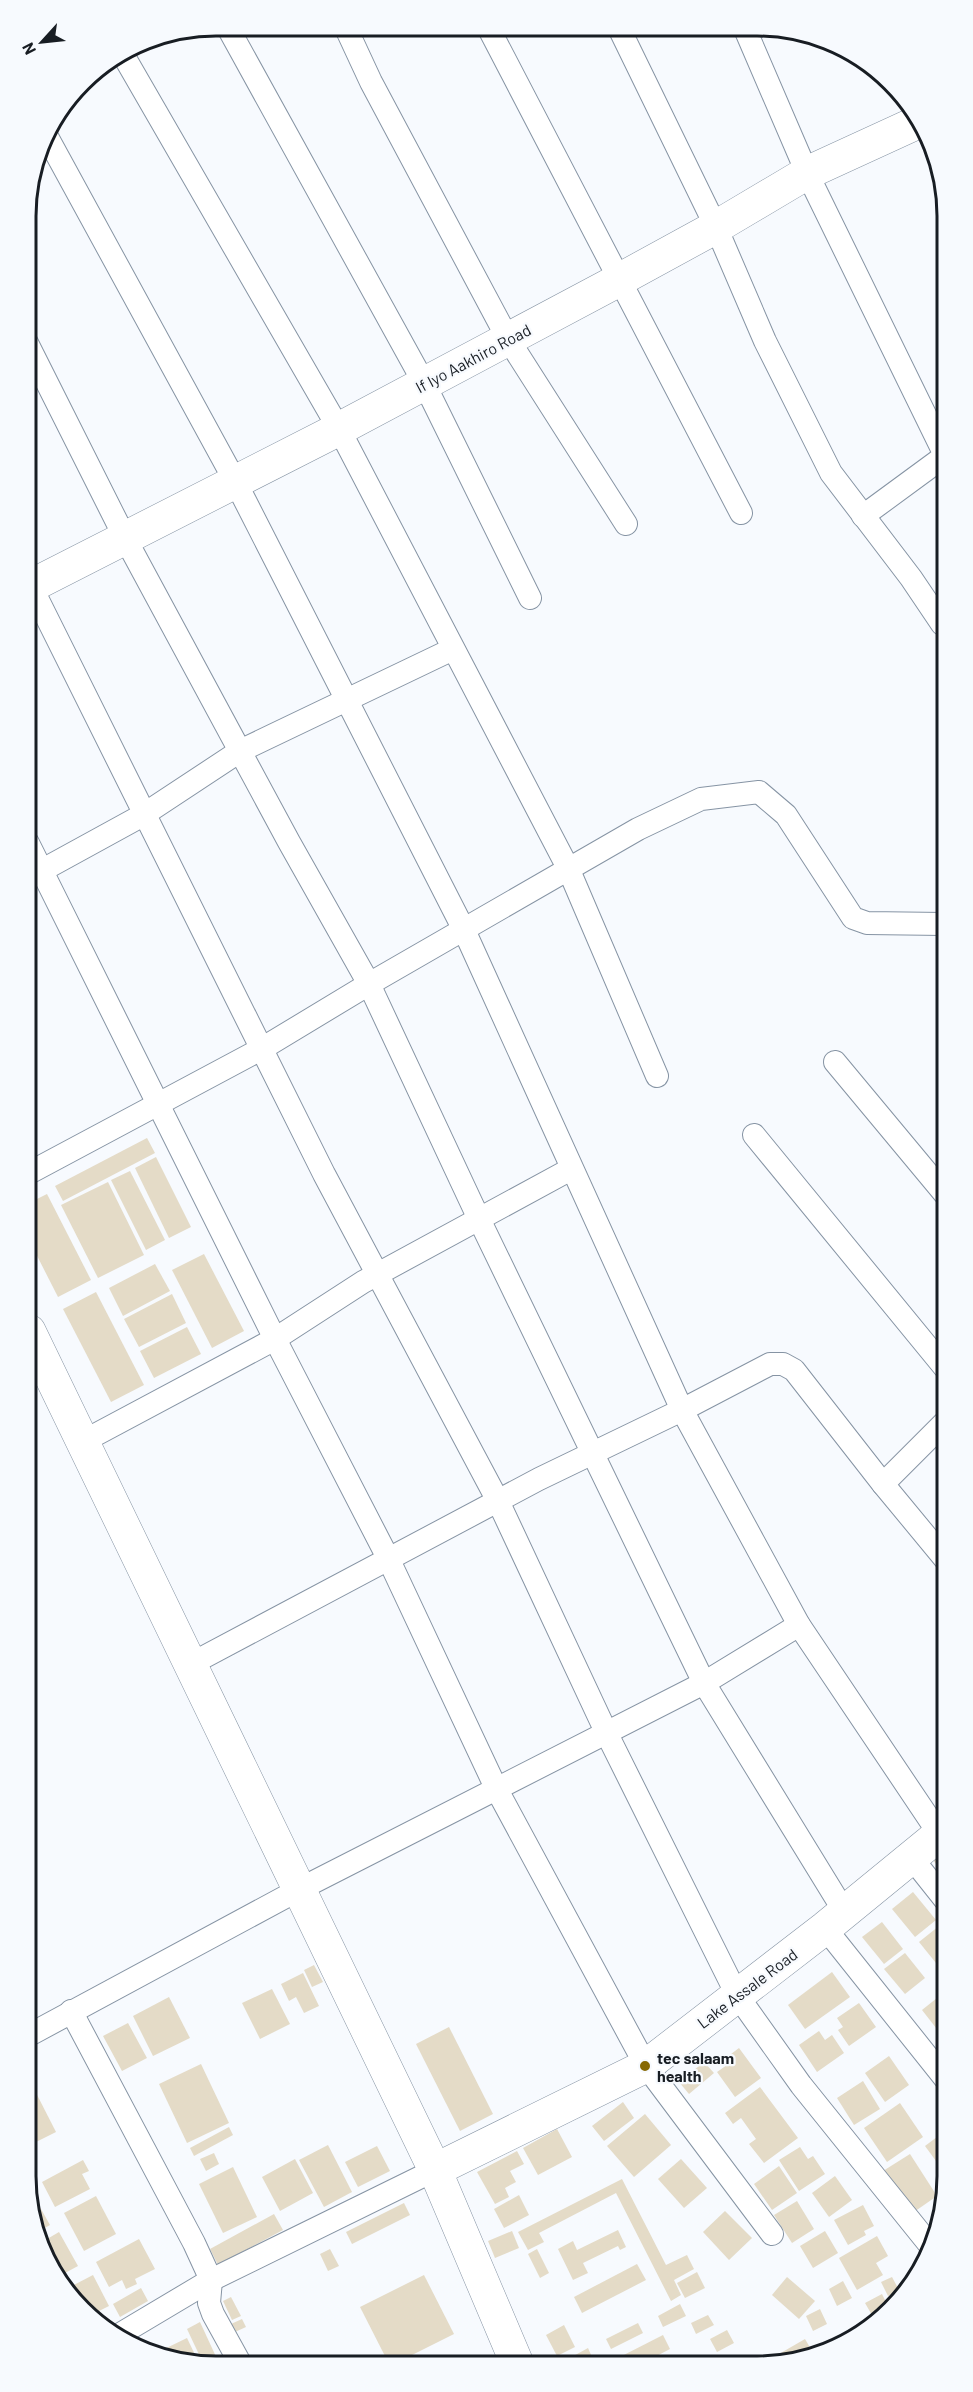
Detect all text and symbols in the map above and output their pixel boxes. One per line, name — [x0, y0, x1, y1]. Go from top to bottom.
north arrow — [12, 12, 72, 72]
text: N — [17, 40, 39, 58]
street label: If Iyo Aakhiro Road — [412, 320, 534, 396]
street label: Lake Assale Road — [693, 1944, 801, 2032]
place label: tec salaam health — [657, 2048, 734, 2085]
marker: tec salaam health — [638, 2059, 652, 2073]

